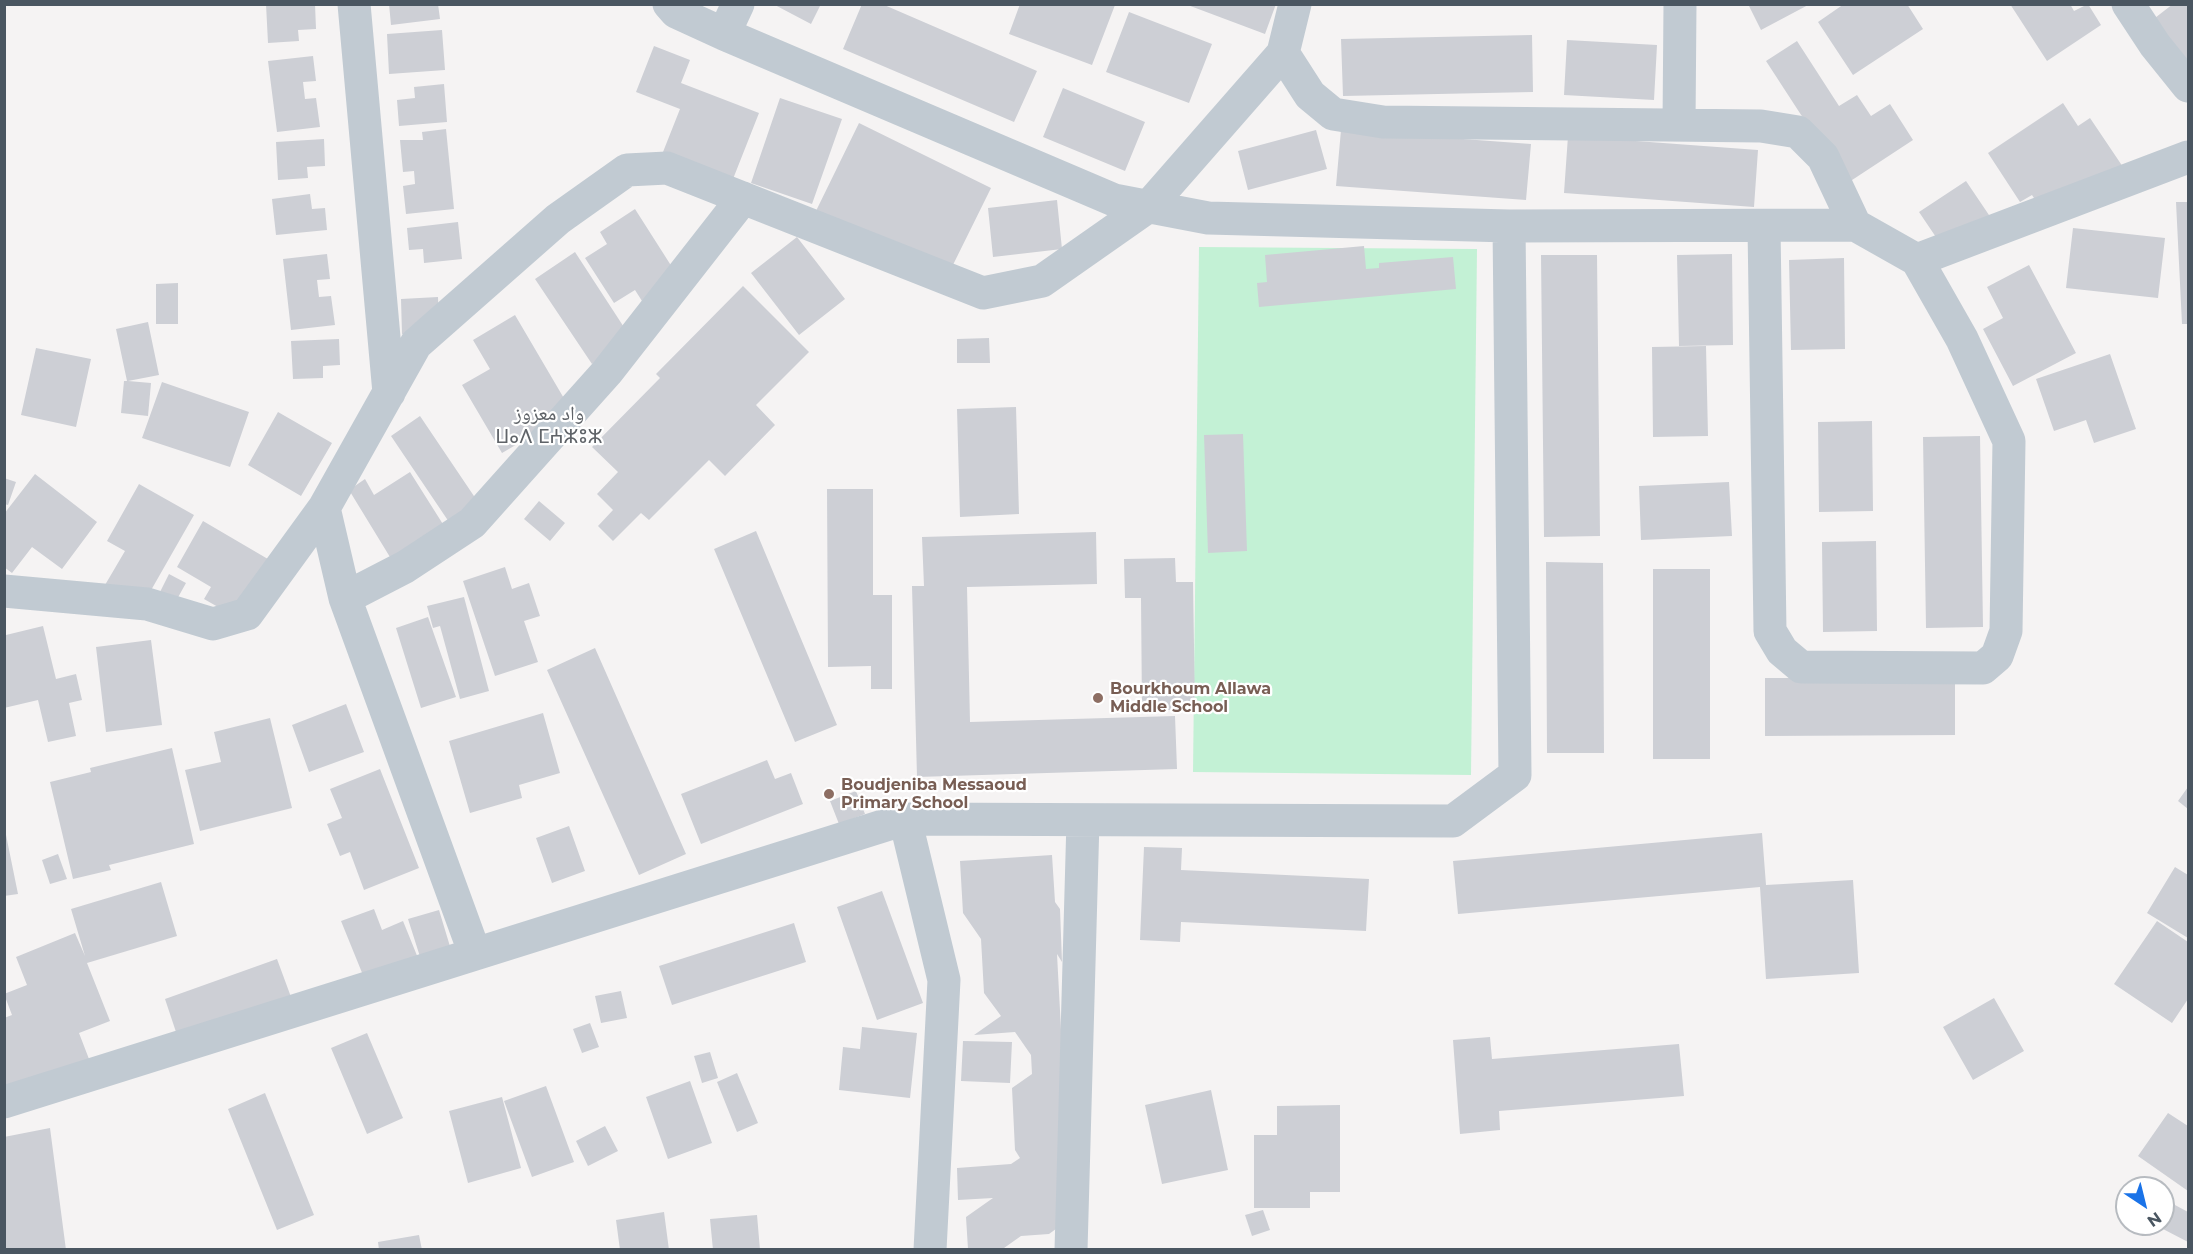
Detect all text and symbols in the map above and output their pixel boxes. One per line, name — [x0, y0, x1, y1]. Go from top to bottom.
district label: واد معزوز ⵡⴰⴷ ⵎⵄⵣⵓⵣ — [495, 402, 603, 449]
place label: Bourkhoum Allawa Middle School — [1110, 679, 1271, 717]
marker: Bourkhoum Allawa Middle School — [1091, 691, 1105, 705]
place label: Boudjeniba Messaoud Primary School — [841, 775, 1027, 813]
marker: Boudjeniba Messaoud Primary School — [822, 787, 836, 801]
north arrow — [2115, 1176, 2175, 1236]
text: N — [2144, 1208, 2165, 1231]

